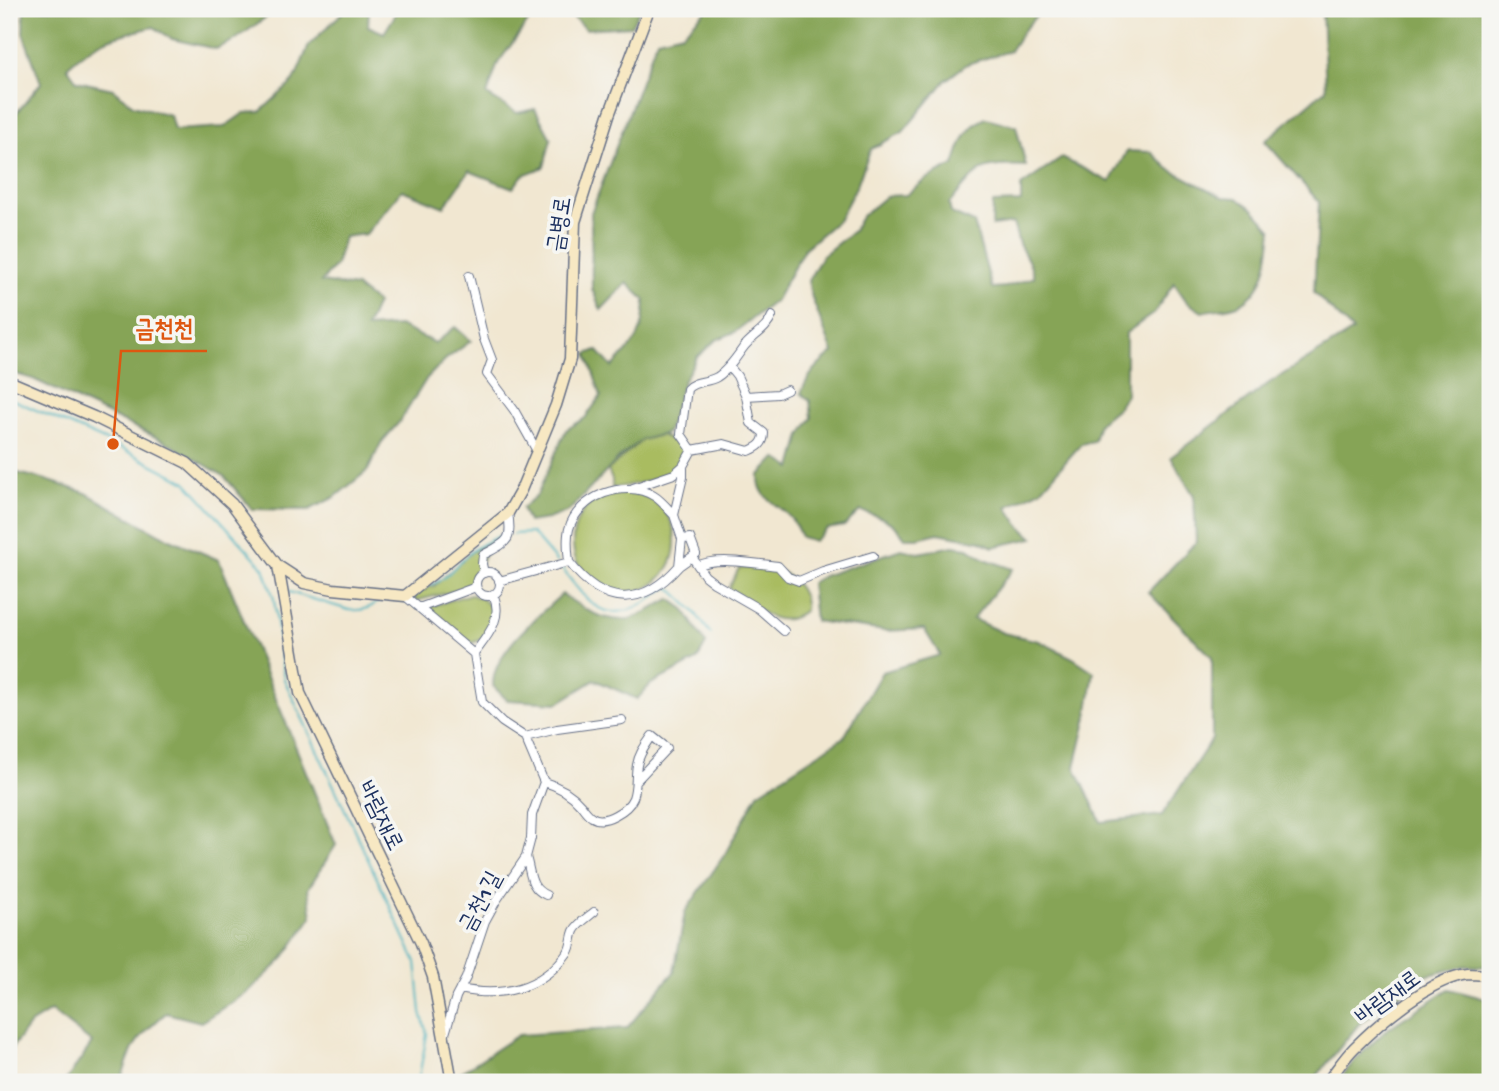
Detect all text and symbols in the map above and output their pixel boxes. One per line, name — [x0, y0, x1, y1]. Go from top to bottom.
street label: 금병로 — [544, 195, 579, 254]
callout: 금천천 — [121, 306, 207, 351]
text: 금천천 — [135, 317, 193, 346]
street label: 바람재로 — [350, 777, 407, 856]
street label: 금천1길 — [455, 868, 509, 938]
street label: 바람재로 — [1351, 966, 1427, 1032]

